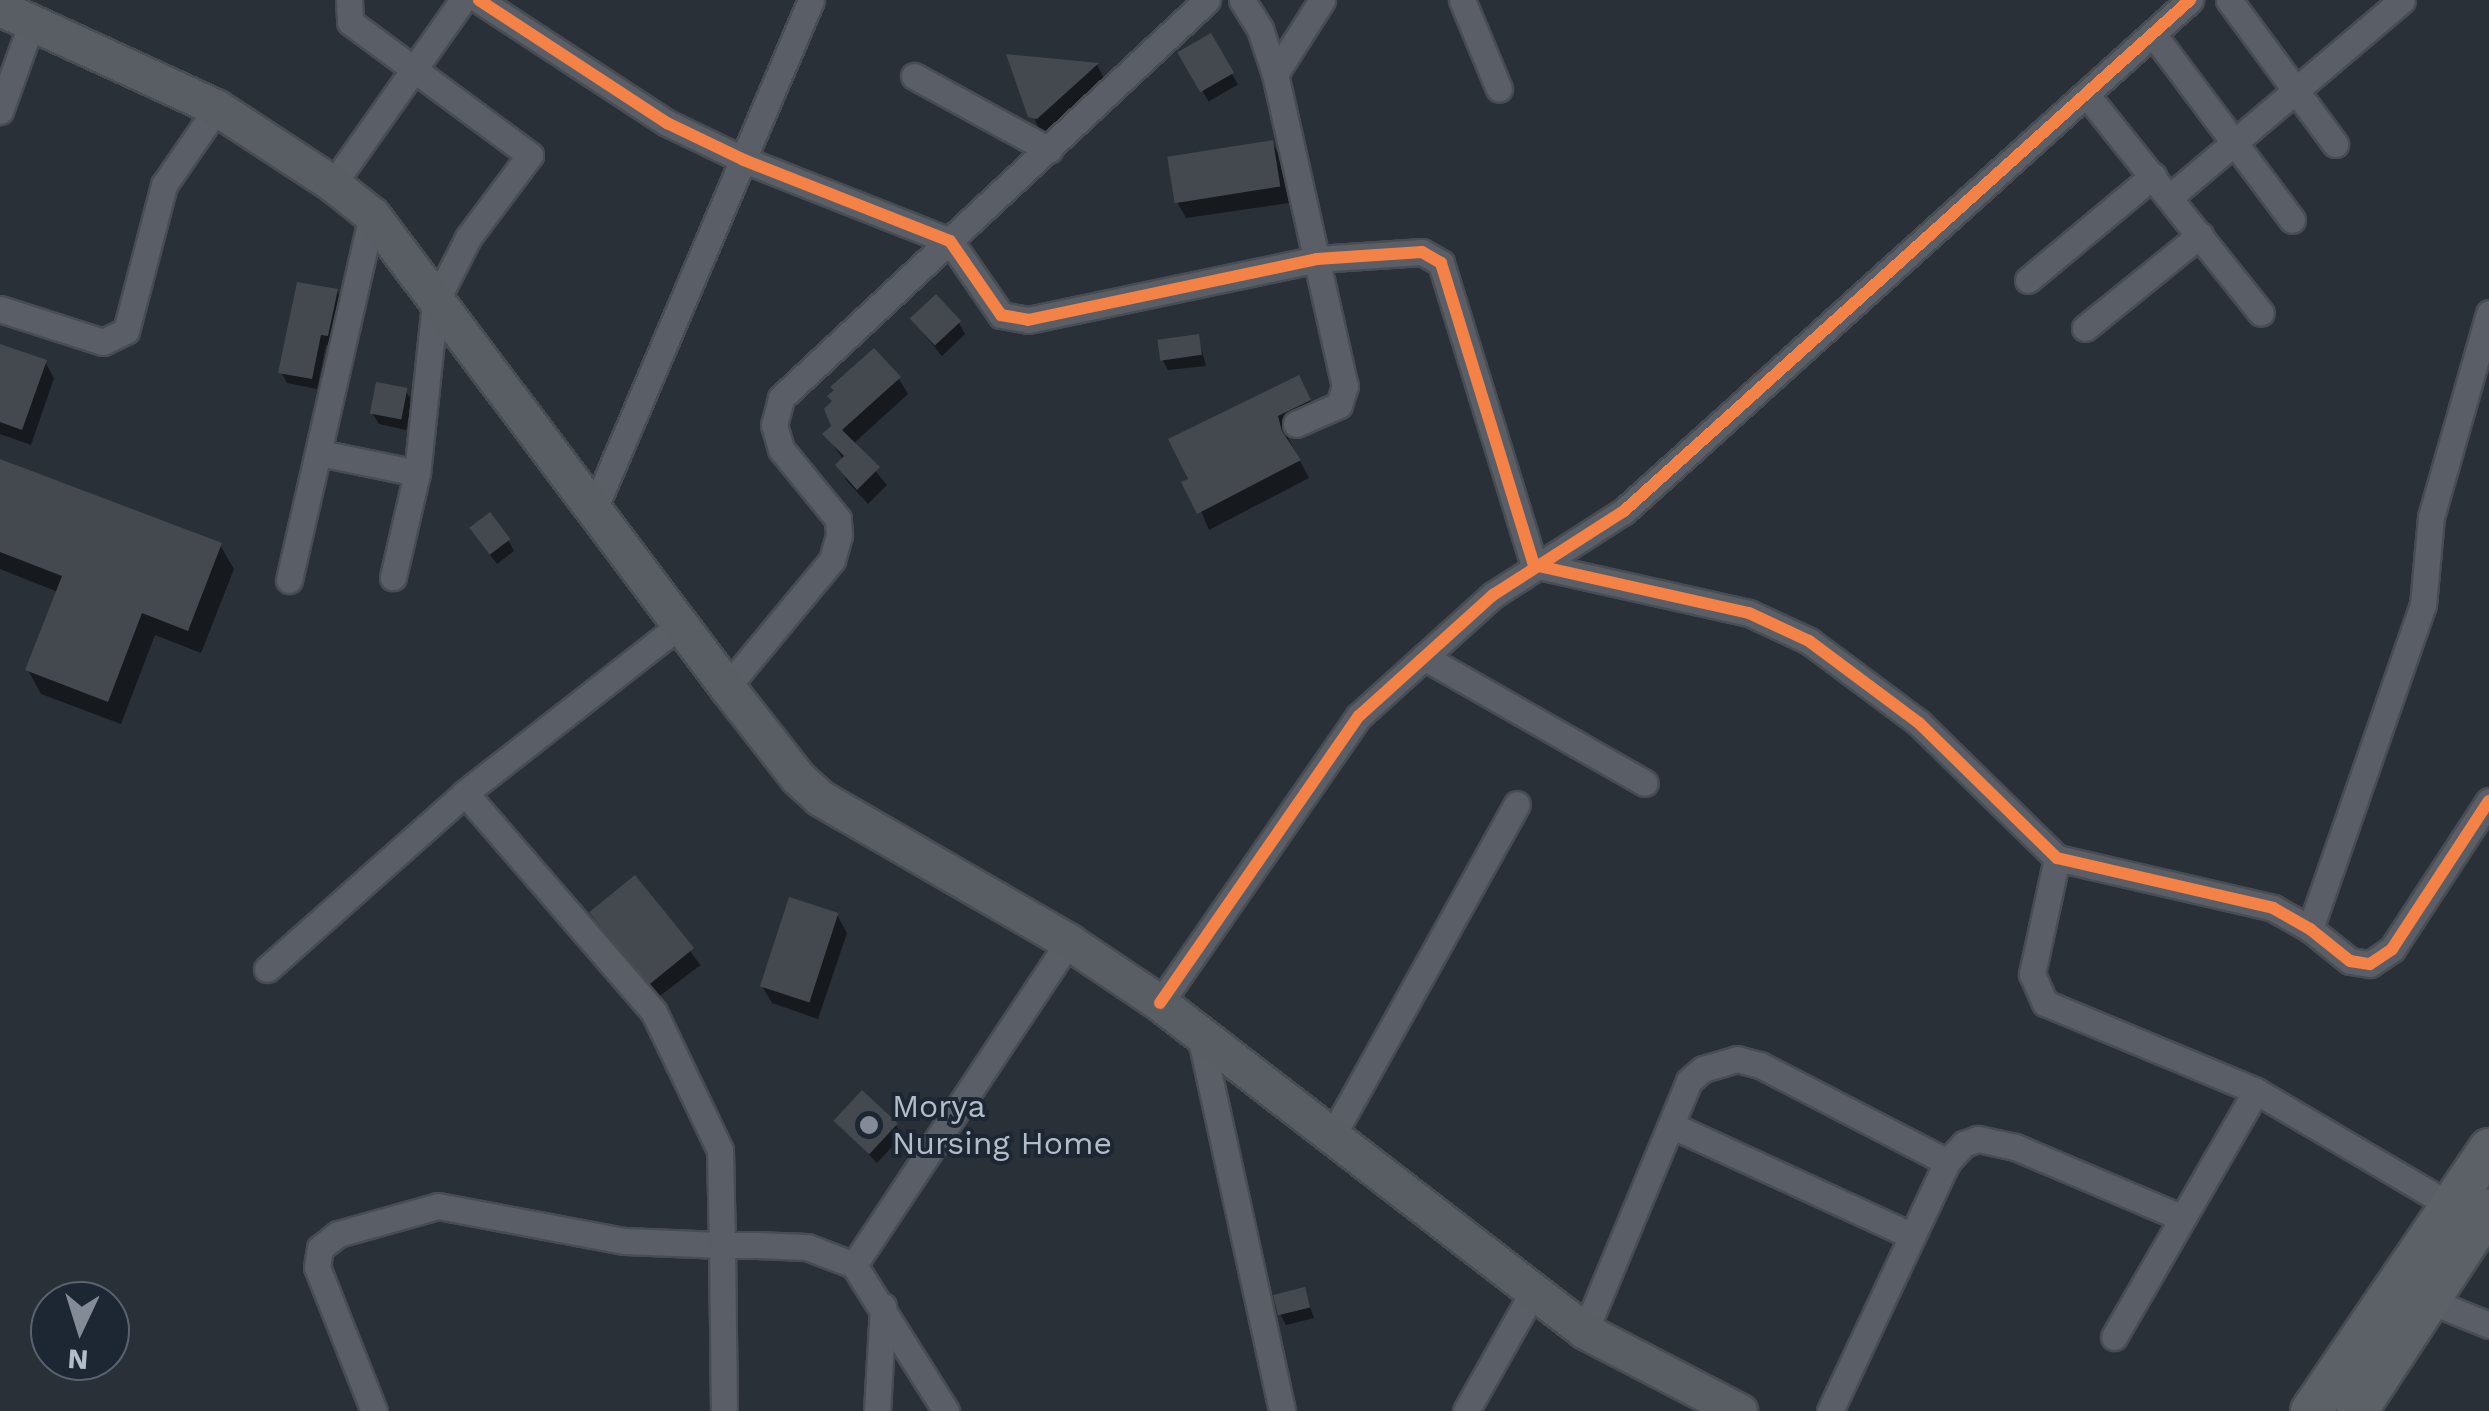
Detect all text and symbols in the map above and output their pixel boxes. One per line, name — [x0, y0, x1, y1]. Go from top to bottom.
place label: Morya Nursing Home — [892, 1088, 1112, 1163]
marker: Morya Nursing Home — [856, 1112, 882, 1138]
north arrow — [30, 1281, 130, 1381]
text: N — [67, 1342, 90, 1377]

